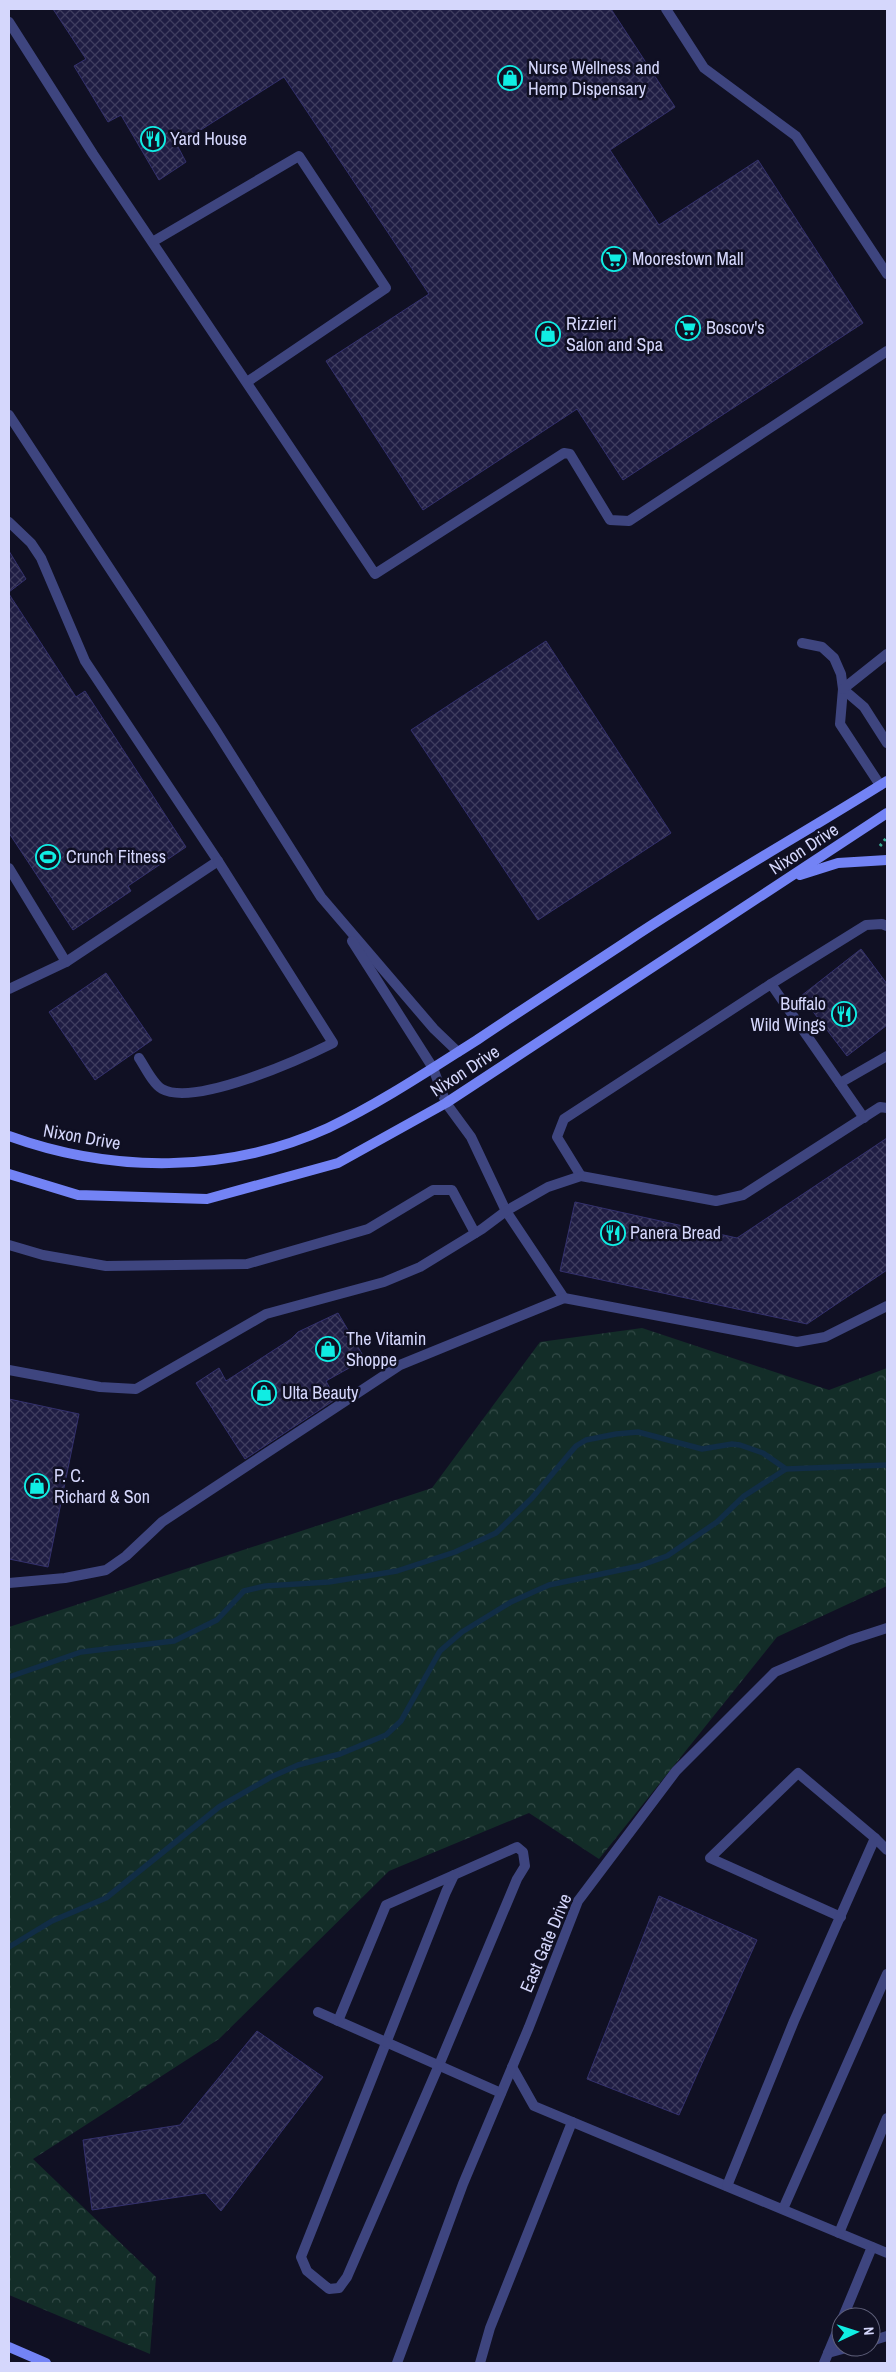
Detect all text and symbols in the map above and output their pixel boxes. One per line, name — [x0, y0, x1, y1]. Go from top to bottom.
place label: Nurse Wellness and Hemp Dispensary — [528, 55, 660, 101]
shop icon: Nurse Wellness and Hemp Dispensary — [497, 65, 523, 91]
restaurant icon: Yard House — [140, 126, 166, 152]
place label: Yard House — [170, 126, 247, 151]
supermarket icon: Moorestown Mall — [601, 246, 627, 272]
place label: Moorestown Mall — [632, 246, 744, 271]
place label: Rizzieri Salon and Spa — [566, 311, 663, 357]
supermarket icon: Boscov's — [675, 315, 701, 341]
place label: Boscov's — [706, 315, 765, 340]
shop icon: Rizzieri Salon and Spa — [535, 321, 561, 347]
street label: Nixon Drive — [764, 817, 843, 880]
sports icon: Crunch Fitness — [35, 844, 61, 870]
place label: Crunch Fitness — [66, 844, 166, 869]
place label: Buffalo Wild Wings — [751, 991, 826, 1037]
restaurant icon: Buffalo Wild Wings — [831, 1001, 857, 1027]
street label: Nixon Drive — [425, 1039, 504, 1102]
street label: Nixon Drive — [42, 1117, 123, 1156]
restaurant icon: Panera Bread — [600, 1220, 626, 1246]
place label: Panera Bread — [630, 1220, 721, 1245]
place label: The Vitamin Shoppe — [346, 1326, 426, 1372]
shop icon: The Vitamin Shoppe — [315, 1336, 341, 1362]
shop icon: Ulta Beauty — [251, 1380, 277, 1406]
place label: Ulta Beauty — [282, 1380, 359, 1405]
place label: P. C. Richard & Son — [54, 1463, 150, 1509]
shop icon: P. C. Richard & Son — [24, 1473, 50, 1499]
street label: East Gate Drive — [514, 1890, 578, 1996]
north arrow — [831, 2307, 881, 2357]
text: N — [860, 2326, 878, 2336]

